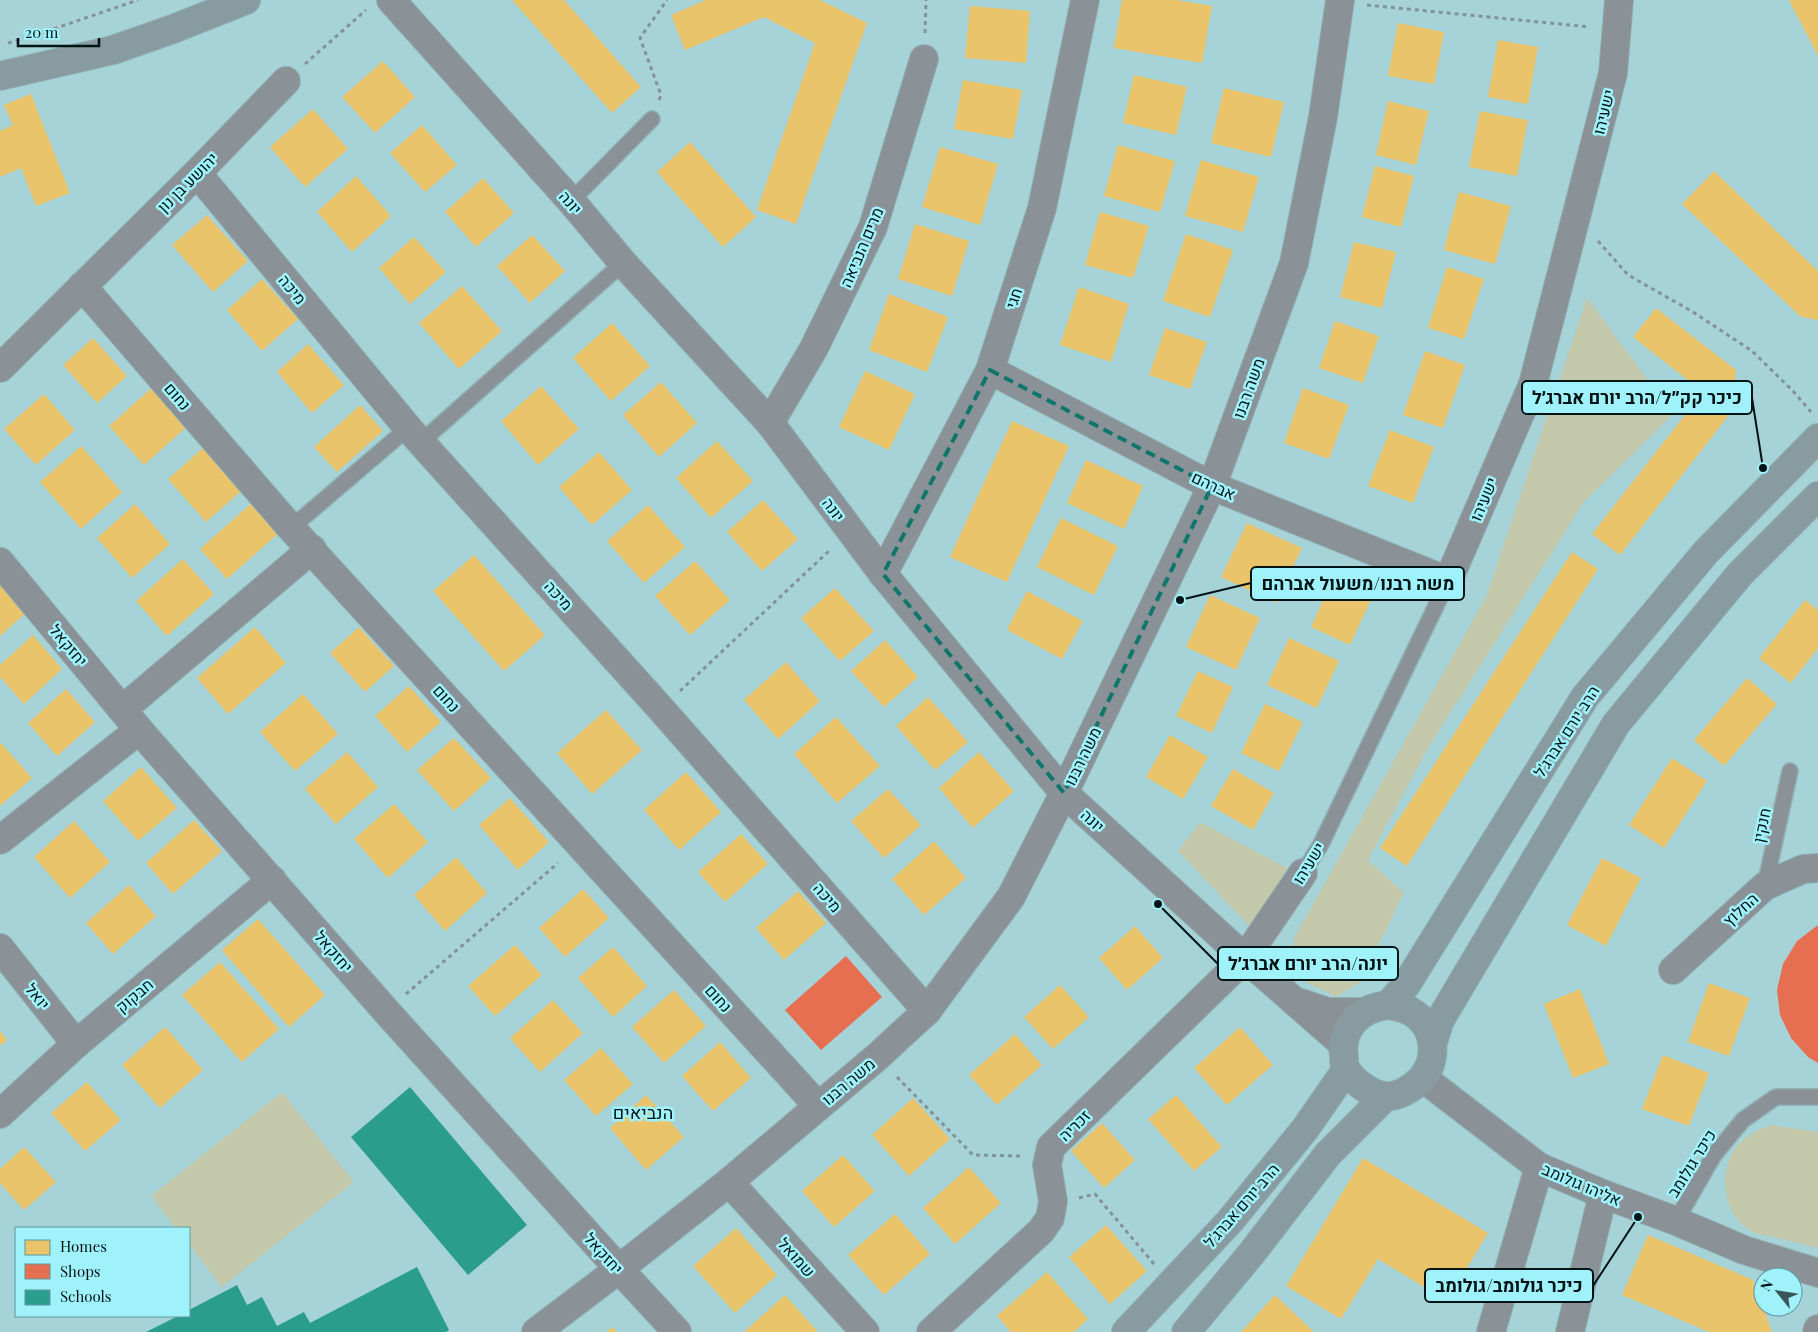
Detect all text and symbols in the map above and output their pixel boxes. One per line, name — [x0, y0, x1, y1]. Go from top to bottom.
scale bar — [18, 15, 99, 47]
text: 20 m — [25, 22, 59, 42]
street label: ישעיהו — [1587, 87, 1619, 137]
street label: יהושע בן נון — [152, 147, 222, 217]
street label: יונה — [555, 186, 587, 218]
street label: מרים הנביאה — [835, 204, 887, 290]
street label: מיכה — [274, 270, 312, 308]
street label: חגי — [1000, 285, 1026, 311]
street label: משה רבנו — [1227, 355, 1269, 421]
street label: נחום — [160, 378, 196, 414]
callout: כיכר קק״ל/הרב יורם אברג׳ל — [1522, 381, 1752, 414]
text: כיכר קק״ל/הרב יורם אברג׳ל — [1532, 385, 1742, 409]
street label: אברהם — [1189, 466, 1239, 504]
street label: ישעיהו — [1464, 474, 1502, 524]
street label: יונה — [818, 493, 850, 525]
callout: משה רבנו/משעול אברהם — [1251, 567, 1464, 600]
text: משה רבנו/משעול אברהם — [1262, 571, 1454, 595]
street label: מיכה — [540, 576, 578, 614]
street label: יחזקאל — [45, 620, 93, 670]
street label: נחום — [429, 680, 465, 716]
street label: הרב יורם אברג'ל — [1529, 681, 1603, 781]
street label: משה רבנו — [1059, 723, 1105, 789]
street label: יונה — [1077, 804, 1109, 836]
street label: חנקין — [1747, 806, 1775, 844]
street label: ישעיהו — [1287, 838, 1329, 888]
street label: מיכה — [809, 878, 847, 916]
street label: החלוץ — [1718, 888, 1762, 930]
street label: יחזקאל — [310, 926, 358, 976]
callout: יונה/הרב יורם אברג׳ל — [1218, 947, 1398, 980]
text: יונה/הרב יורם אברג׳ל — [1228, 951, 1388, 975]
street label: חבקוק — [111, 973, 157, 1017]
street label: יואל — [21, 978, 55, 1014]
street label: נחום — [701, 980, 737, 1016]
street label: משה רבנו — [817, 1053, 879, 1109]
district label: הנביאים — [613, 1100, 673, 1124]
street label: זכריה — [1054, 1105, 1095, 1145]
street label: כיכר גולומב — [1662, 1125, 1720, 1201]
street label: הרב יורם אברג'ל — [1199, 1158, 1283, 1252]
street label: אליהו גולומב — [1539, 1158, 1625, 1210]
legend — [15, 1227, 190, 1317]
street label: יחזקאל — [580, 1228, 628, 1278]
street label: שמואל — [774, 1233, 820, 1281]
text: Homes — [60, 1236, 107, 1256]
text: Shops — [60, 1261, 101, 1281]
north arrow — [1753, 1267, 1803, 1317]
callout: כיכר גולומב/גולומב — [1425, 1269, 1593, 1302]
text: כיכר גולומב/גולומב — [1435, 1273, 1583, 1297]
text: N — [1756, 1276, 1777, 1294]
text: Schools — [60, 1286, 112, 1306]

